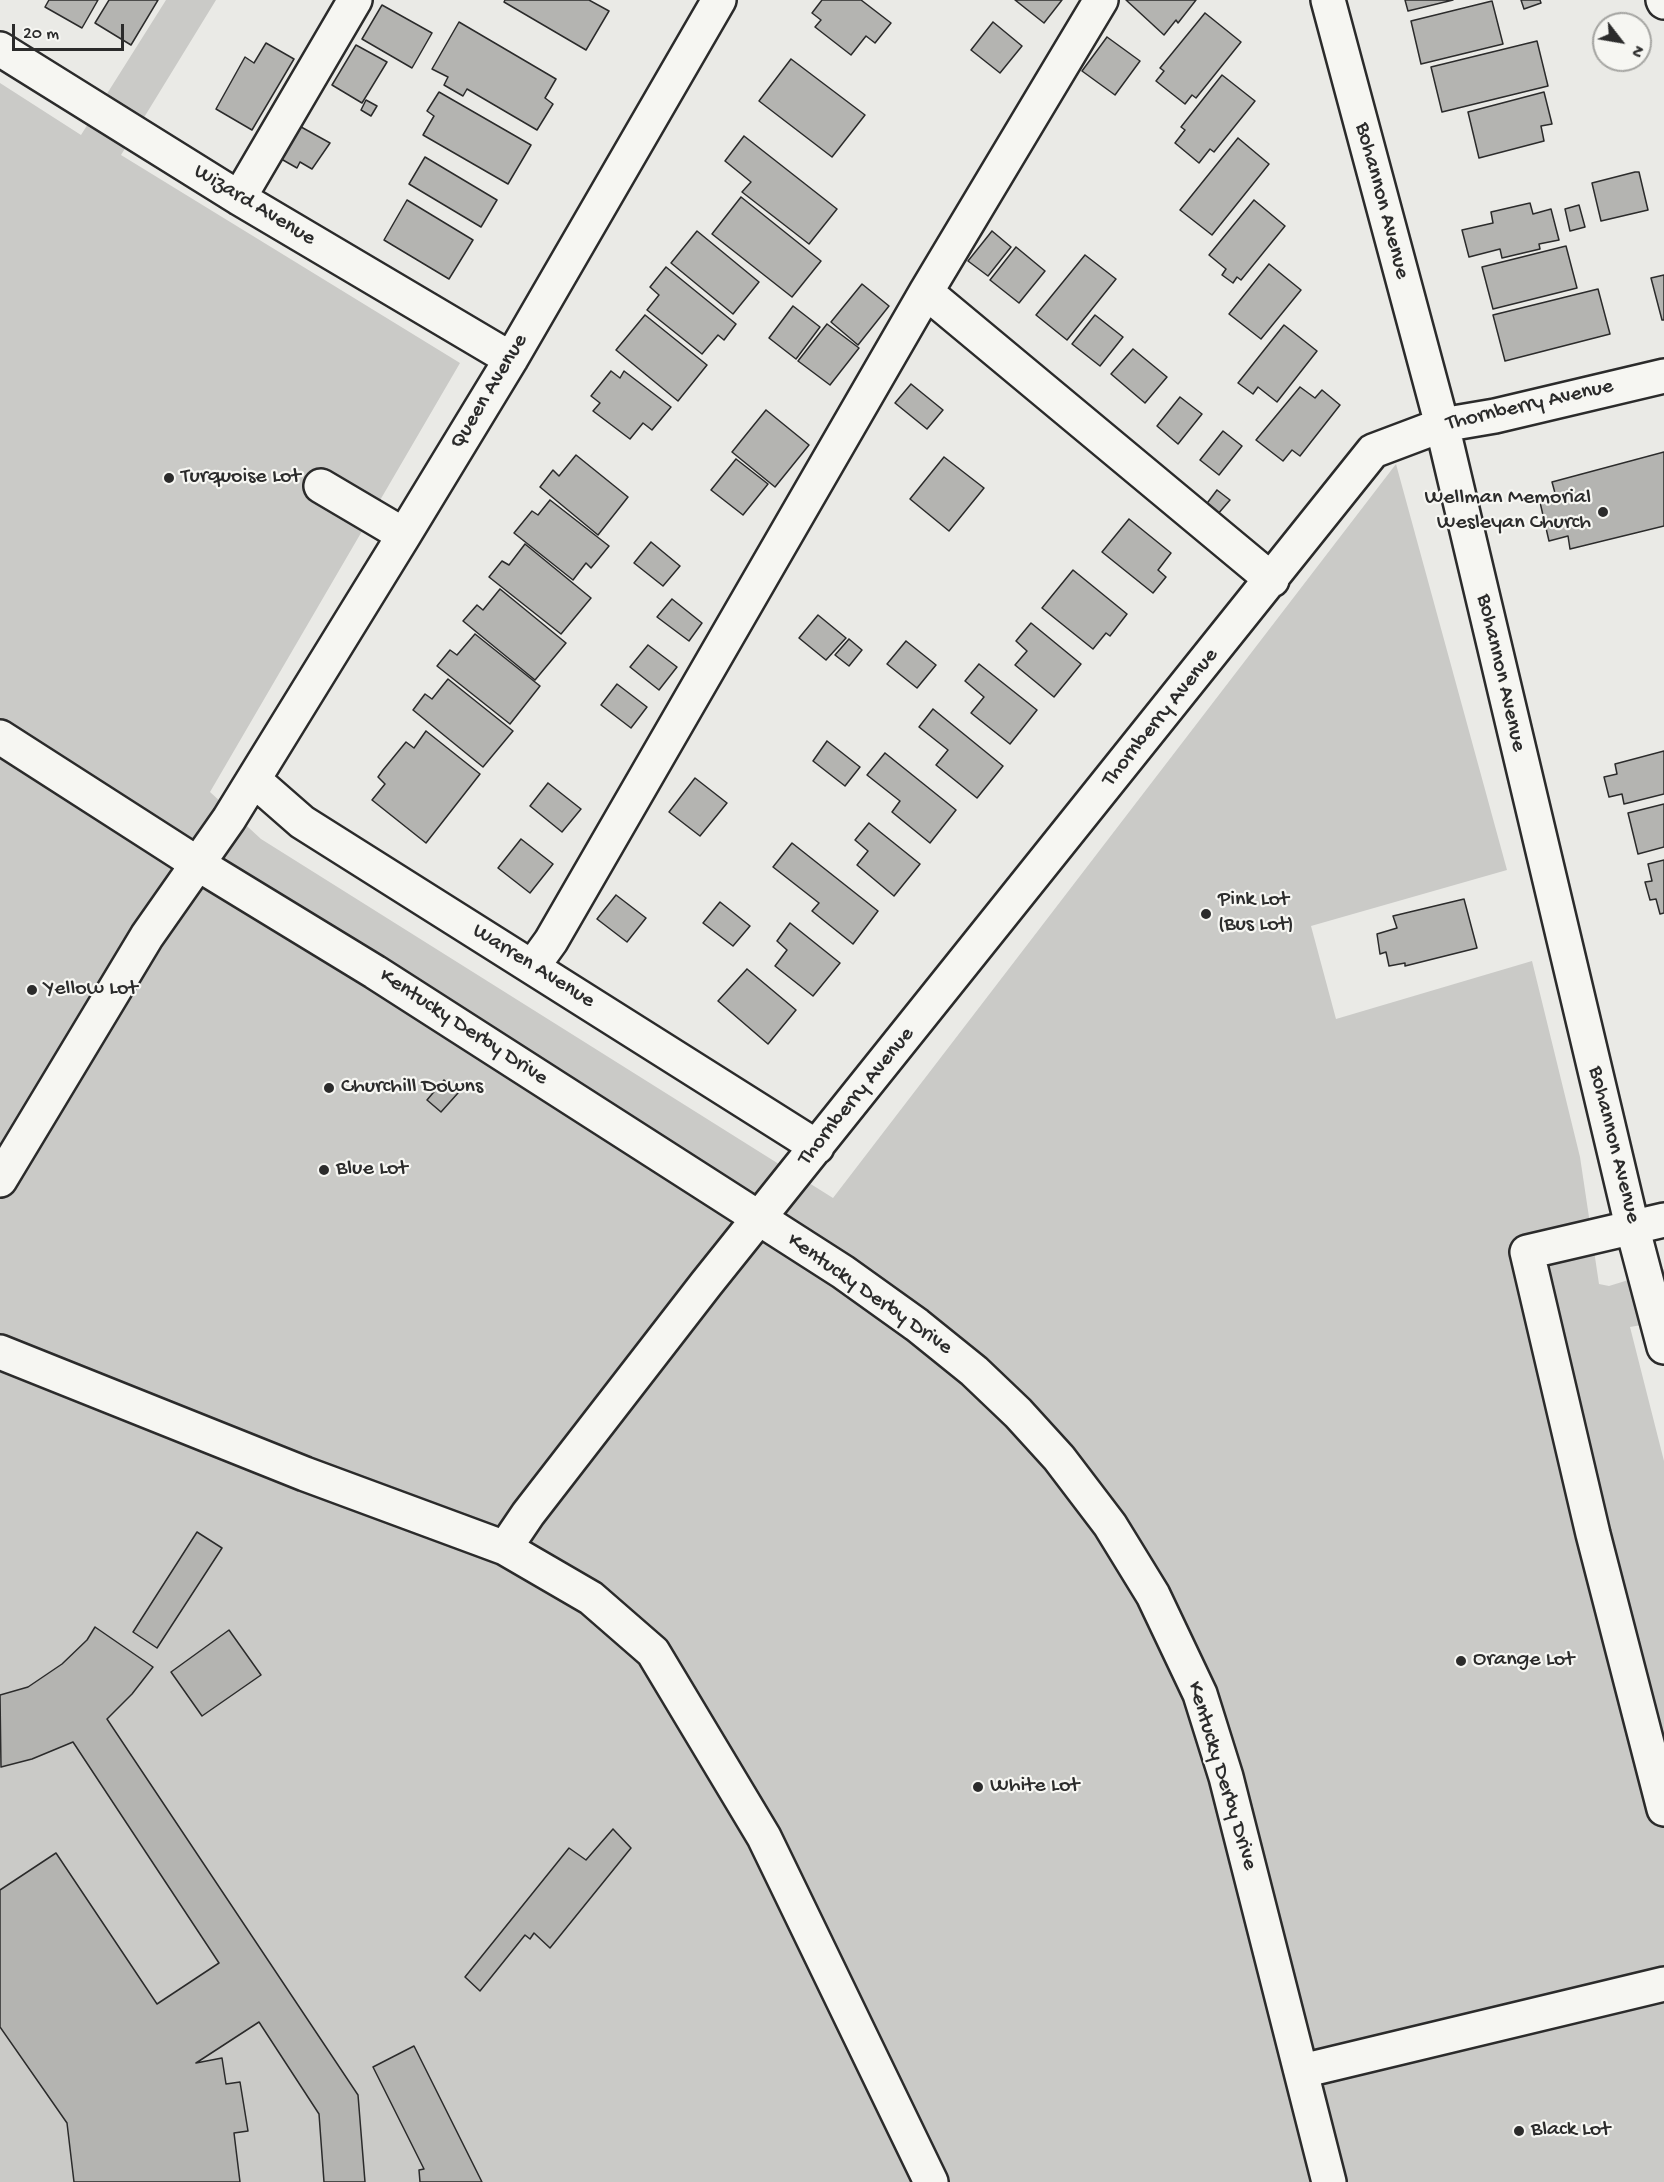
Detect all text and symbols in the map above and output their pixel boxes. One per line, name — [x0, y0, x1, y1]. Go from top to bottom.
scale bar — [15, 12, 128, 50]
north arrow — [1592, 12, 1652, 72]
text: 20 m — [23, 24, 59, 45]
text: N — [1625, 41, 1647, 60]
street label: Bohannon Avenue — [1347, 120, 1415, 282]
street label: Wizard Avenue — [188, 159, 320, 253]
street label: Queen Avenue — [445, 330, 535, 454]
street label: Thornberry Avenue — [1444, 374, 1616, 438]
place label: Turquoise Lot — [181, 465, 300, 491]
marker: Turquoise Lot — [162, 471, 176, 485]
place label: Wellman Memorial Wesleyan Church — [1424, 486, 1591, 538]
marker: Wellman Memorial Wesleyan Church — [1596, 505, 1610, 519]
street label: Bohannon Avenue — [1469, 592, 1531, 754]
street label: Thornberry Avenue — [1097, 643, 1225, 793]
place label: Pink Lot (Bus Lot) — [1218, 888, 1294, 939]
marker: Pink Lot (Bus Lot) — [1199, 907, 1213, 921]
street label: Warren Avenue — [467, 919, 599, 1015]
street label: Kentucky Derby Drive — [374, 964, 552, 1092]
place label: Yellow Lot — [44, 977, 137, 1003]
marker: Yellow Lot — [25, 983, 39, 997]
street label: Thornberry Avenue — [793, 1022, 921, 1172]
street label: Bohannon Avenue — [1581, 1064, 1645, 1226]
place label: Churchill Downs — [341, 1075, 483, 1101]
marker: Churchill Downs — [322, 1081, 336, 1095]
place label: Blue Lot — [336, 1157, 407, 1183]
marker: Blue Lot — [317, 1163, 331, 1177]
street label: Kentucky Derby Drive — [781, 1228, 957, 1362]
place label: Orange Lot — [1473, 1648, 1574, 1674]
marker: Orange Lot — [1454, 1654, 1468, 1668]
street label: Kentucky Derby Drive — [1180, 1679, 1262, 1873]
place label: White Lot — [990, 1774, 1079, 1800]
marker: White Lot — [971, 1780, 985, 1794]
place label: Black Lot — [1531, 2118, 1610, 2144]
marker: Black Lot — [1512, 2124, 1526, 2138]

